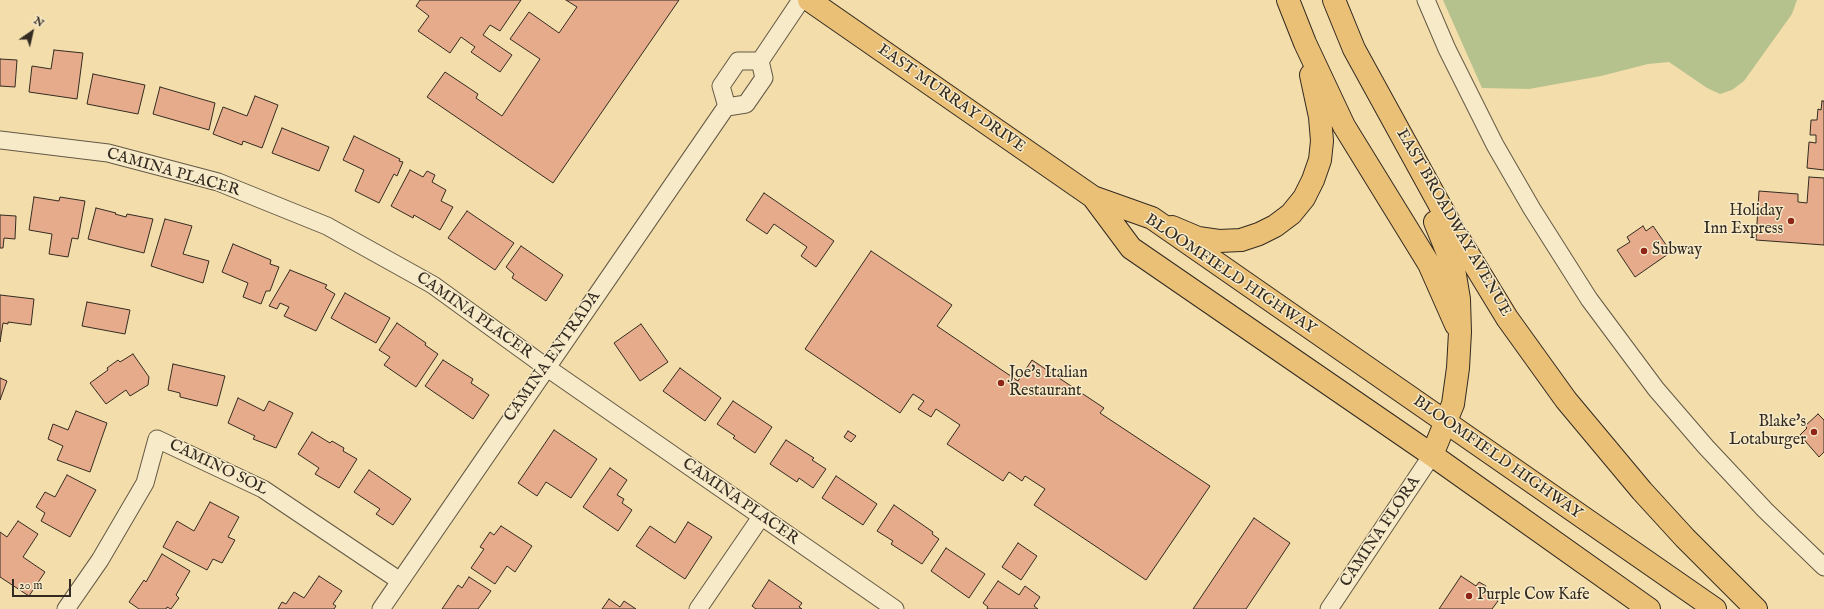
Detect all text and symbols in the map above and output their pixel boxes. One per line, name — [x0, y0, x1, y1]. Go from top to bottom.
north arrow — [12, 12, 52, 52]
text: N — [31, 14, 47, 31]
street label: EAST MURRAY DRIVE — [873, 41, 1029, 157]
street label: EAST BROADWAY AVENUE — [1391, 126, 1515, 320]
street label: CAMINA PLACER — [104, 145, 242, 201]
place label: Holiday Inn Express — [1704, 202, 1783, 240]
street label: BLOOMFIELD HIGHWAY — [1141, 211, 1319, 339]
marker: Holiday Inn Express — [1786, 216, 1796, 226]
place label: Subway — [1652, 241, 1702, 261]
marker: Subway — [1639, 246, 1649, 256]
street label: CAMINA PLACER — [412, 269, 536, 363]
street label: CAMINA ENTRADA — [501, 288, 605, 426]
place label: Joe's Italian Restaurant — [1009, 364, 1088, 402]
marker: Joe's Italian Restaurant — [996, 378, 1006, 388]
street label: BLOOMFIELD HIGHWAY — [1409, 392, 1585, 524]
place label: Blake's Lotaburger — [1729, 413, 1806, 451]
marker: Blake's Lotaburger — [1809, 427, 1819, 437]
street label: CAMINO SOL — [166, 436, 270, 500]
street label: CAMINA PLACER — [678, 455, 802, 549]
street label: CAMINA FLORA — [1337, 473, 1425, 591]
scale bar — [14, 571, 73, 597]
text: 20 m — [19, 578, 42, 593]
place label: Purple Cow Kafe — [1477, 586, 1590, 606]
marker: Purple Cow Kafe — [1464, 591, 1474, 601]

